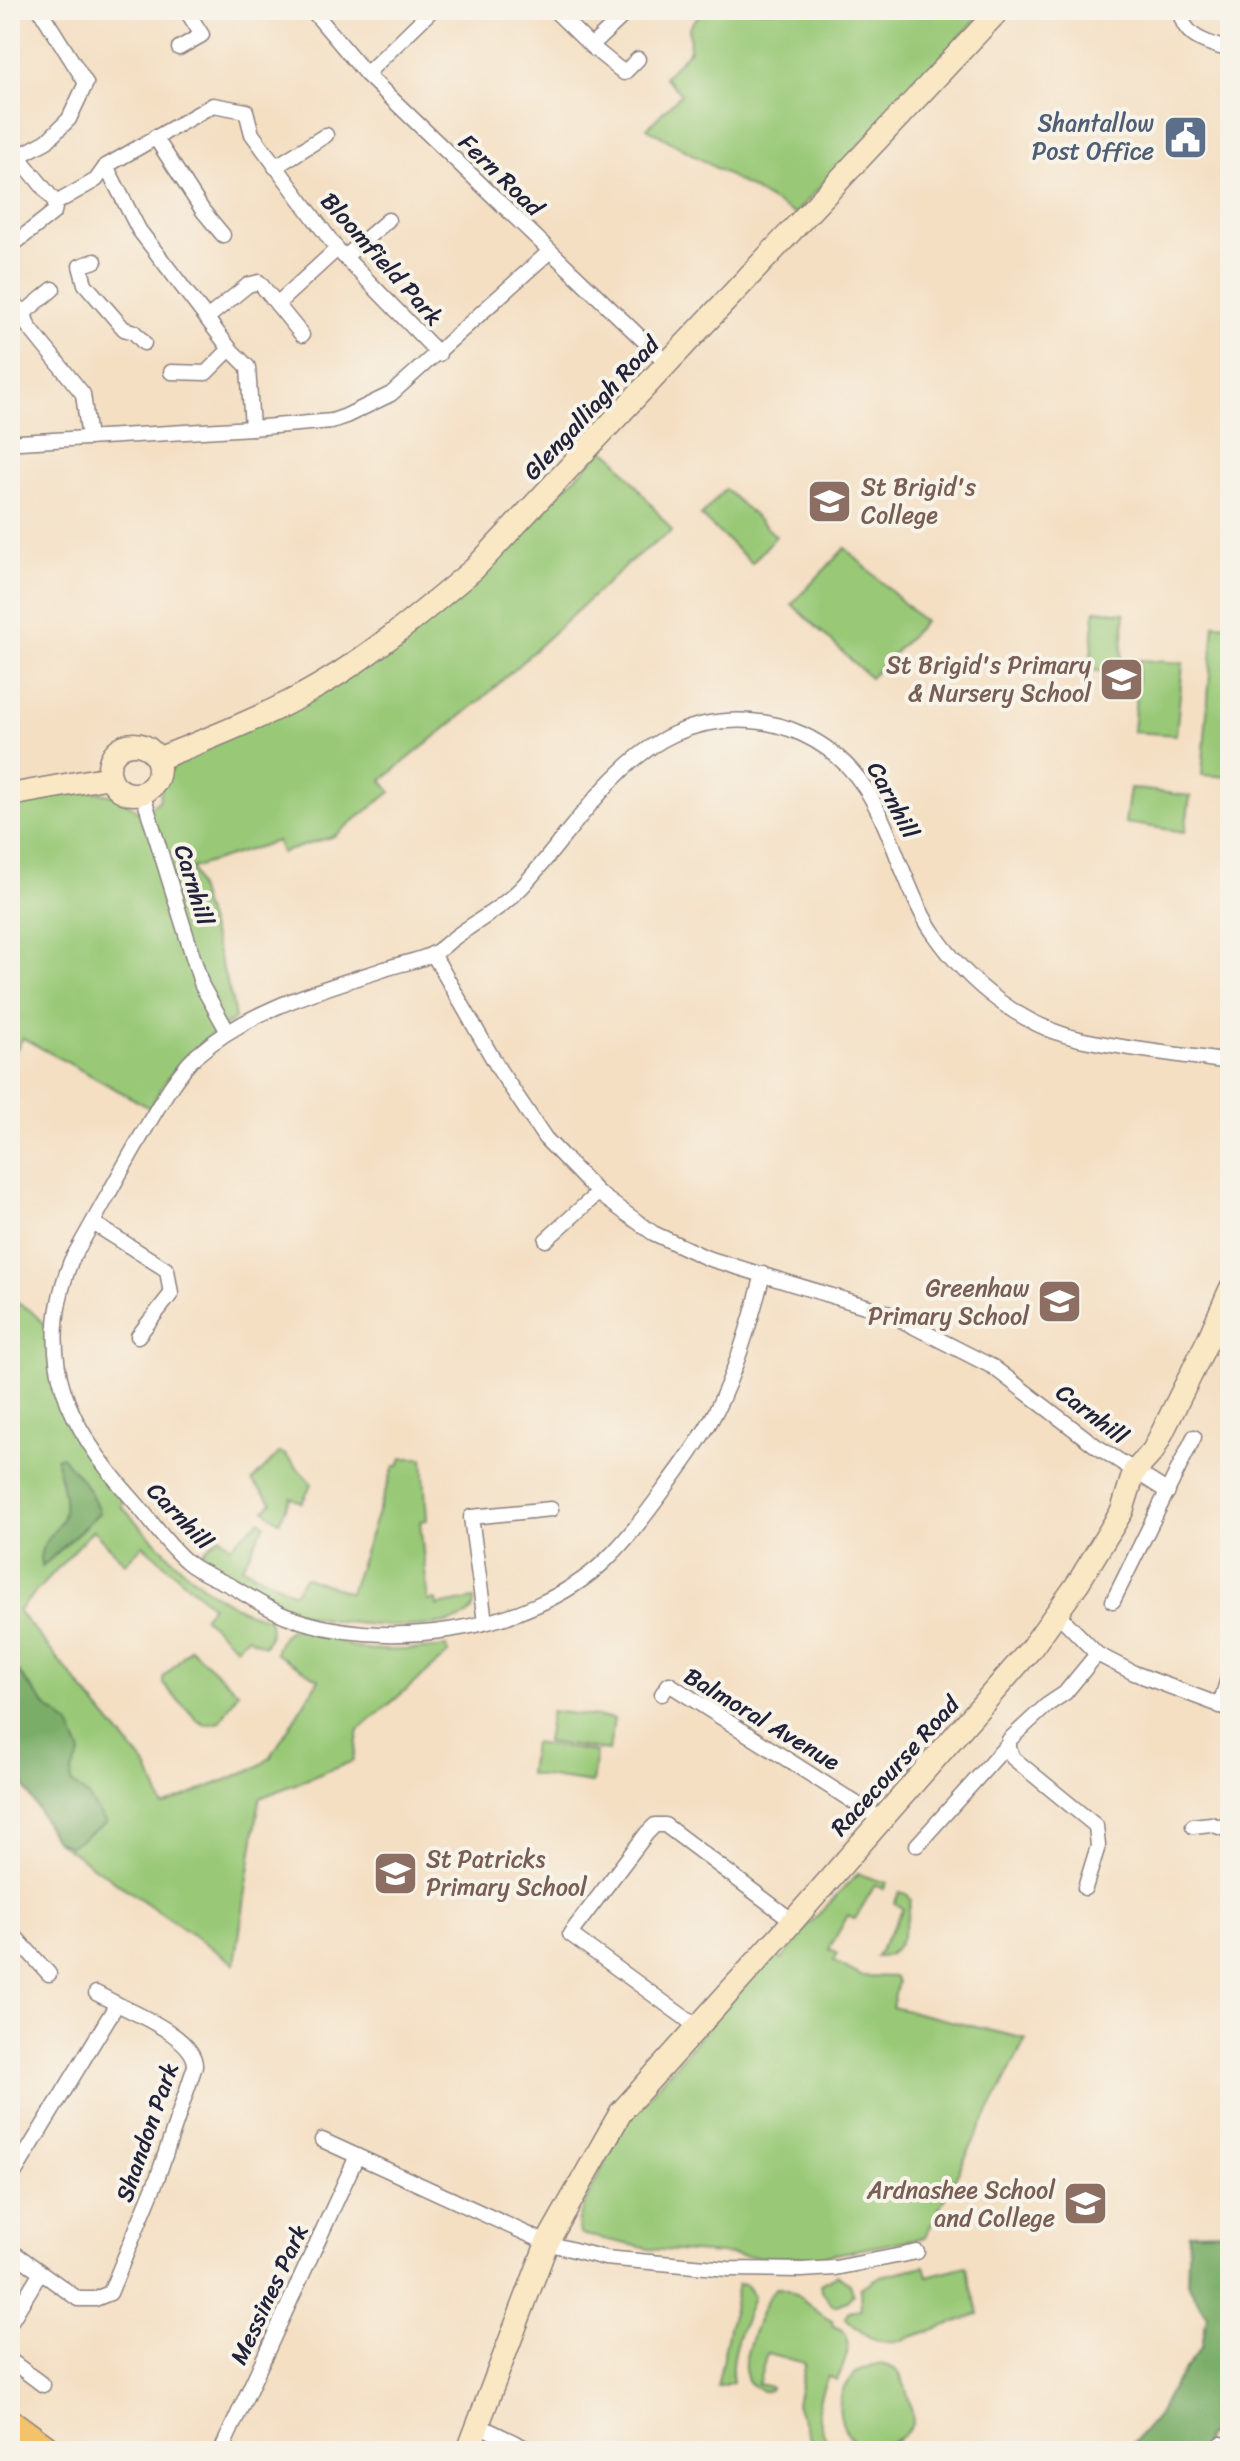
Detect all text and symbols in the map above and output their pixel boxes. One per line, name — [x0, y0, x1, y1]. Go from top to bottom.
place label: Shantallow Post Office — [1032, 102, 1154, 172]
public building icon: Shantallow Post Office — [1161, 113, 1209, 161]
street label: Fern Road — [448, 123, 555, 228]
street label: Bloomfield Park — [310, 182, 454, 336]
street label: Glengalliagh Road — [512, 325, 671, 490]
place label: St Brigid's College — [861, 466, 976, 536]
school or university icon: St Brigid's College — [806, 477, 854, 525]
place label: St Brigid's Primary & Nursery School — [886, 644, 1092, 714]
school or university icon: St Brigid's Primary & Nursery School — [1098, 655, 1146, 703]
street label: Carnhill — [855, 754, 931, 847]
street label: Carnhill — [162, 839, 227, 932]
place label: Greenhaw Primary School — [868, 1267, 1030, 1337]
school or university icon: Greenhaw Primary School — [1036, 1278, 1084, 1326]
street label: Carnhill — [1046, 1372, 1139, 1456]
street label: Carnhill — [136, 1472, 225, 1561]
street label: Balmoral Avenue — [676, 1656, 849, 1783]
street label: Racecourse Road — [820, 1685, 971, 1846]
place label: St Patricks Primary School — [426, 1838, 588, 1908]
school or university icon: St Patricks Primary School — [371, 1849, 419, 1897]
street label: Shandon Park — [103, 2056, 191, 2208]
place label: Ardnashee School and College — [866, 2169, 1056, 2239]
school or university icon: Ardnashee School and College — [1062, 2180, 1110, 2228]
street label: Messines Park — [218, 2216, 320, 2372]

